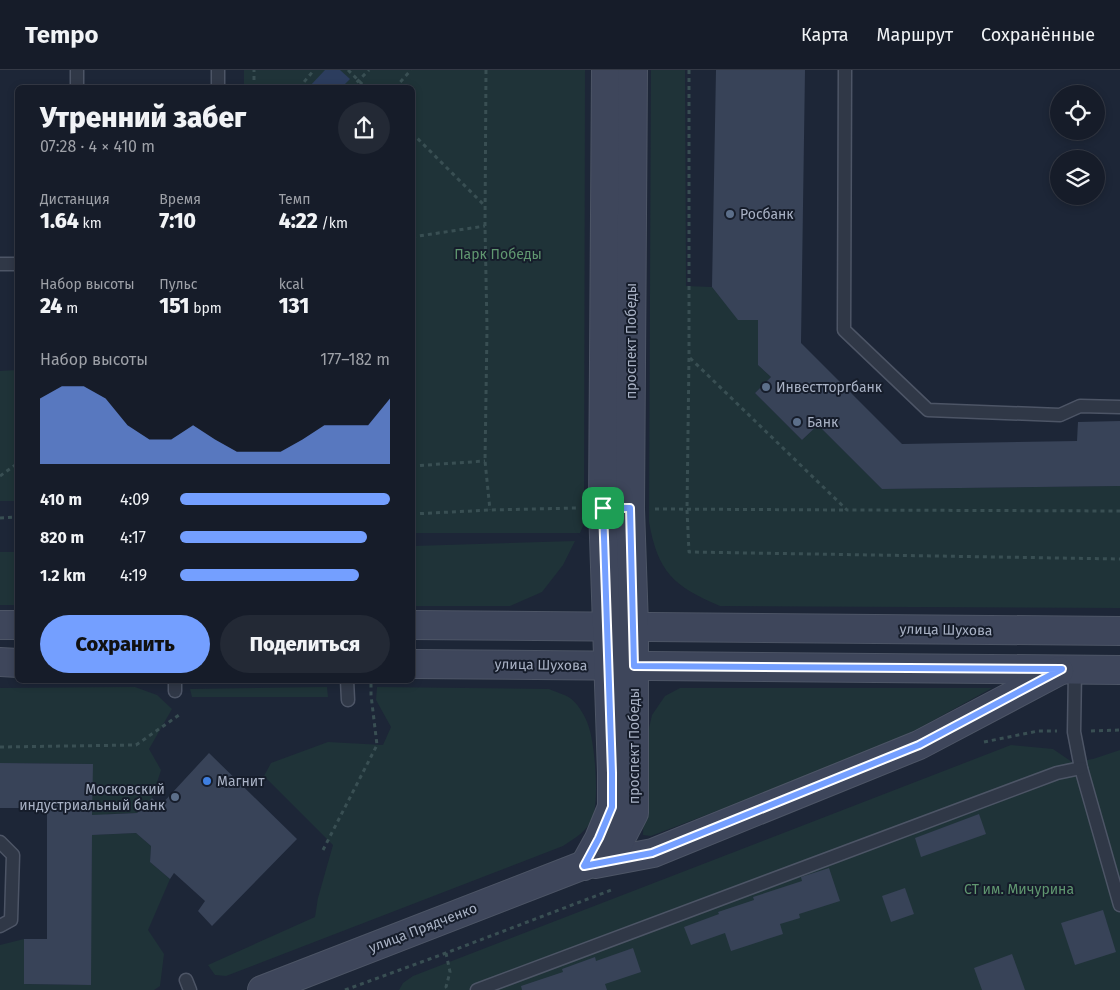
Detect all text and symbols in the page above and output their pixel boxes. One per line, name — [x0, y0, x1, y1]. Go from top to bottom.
text: Tempo — [25, 21, 99, 49]
text: Карта — [801, 24, 849, 46]
text: Маршрут — [877, 24, 953, 46]
text: Сохранённые — [981, 24, 1095, 46]
map controls — [1050, 85, 1105, 205]
button: locate — [1050, 85, 1105, 140]
text: Утренний забег — [40, 101, 246, 134]
button: share — [338, 102, 390, 154]
text: 07:28 · 4 × 410 m — [40, 137, 155, 156]
button: layers — [1050, 150, 1105, 205]
text: Дистанция — [40, 191, 110, 208]
text: Время — [159, 191, 201, 208]
text: Темп — [279, 191, 310, 208]
place label: Росбанк — [740, 206, 794, 223]
text: 1.64 — [40, 208, 79, 234]
text: 7:10 — [159, 208, 196, 234]
text: 4:22 — [279, 208, 318, 234]
marker: Росбанк — [724, 208, 736, 220]
text: km — [79, 215, 102, 232]
text: /km — [318, 215, 348, 232]
park label: Парк Победы — [454, 246, 542, 263]
text: Набор высоты — [40, 276, 134, 293]
text: Пульс — [159, 276, 198, 293]
text: kcal — [279, 276, 304, 293]
street label: проспект Победы — [623, 283, 640, 399]
text: 24 — [40, 293, 62, 319]
text: 151 — [159, 293, 189, 319]
text: 131 — [279, 293, 309, 319]
text: m — [62, 300, 78, 317]
text: bpm — [189, 300, 222, 317]
text: Набор высоты — [40, 350, 148, 369]
text: 177–182 m — [320, 350, 390, 369]
place label: Инвестторгбанк — [776, 379, 883, 396]
marker: Инвестторгбанк — [760, 381, 772, 393]
place label: Банк — [807, 414, 839, 431]
marker: Банк — [791, 416, 803, 428]
pin — [582, 487, 624, 529]
text: 410 m — [40, 490, 82, 509]
text: 4:09 — [120, 490, 150, 509]
icon: arrive — [589, 494, 617, 522]
text: 820 m — [40, 528, 84, 547]
text: 4:17 — [120, 528, 146, 547]
text: 1.2 km — [40, 566, 86, 585]
text: 4:19 — [120, 566, 147, 585]
button: Сохранить — [40, 615, 210, 673]
button: Поделиться — [220, 615, 390, 673]
street label: улица Шухова — [899, 621, 993, 639]
street label: улица Шухова — [494, 656, 588, 674]
street label: проспект Победы — [626, 688, 643, 804]
place label: Магнит — [217, 773, 265, 790]
marker: Магнит — [201, 775, 213, 787]
place label: Московский индустриальный банк — [19, 781, 166, 814]
marker: Московский индустриальный банк — [169, 791, 181, 803]
park label: СТ им. Мичурина — [964, 881, 1074, 898]
street label: улица Прядченко — [366, 900, 480, 956]

